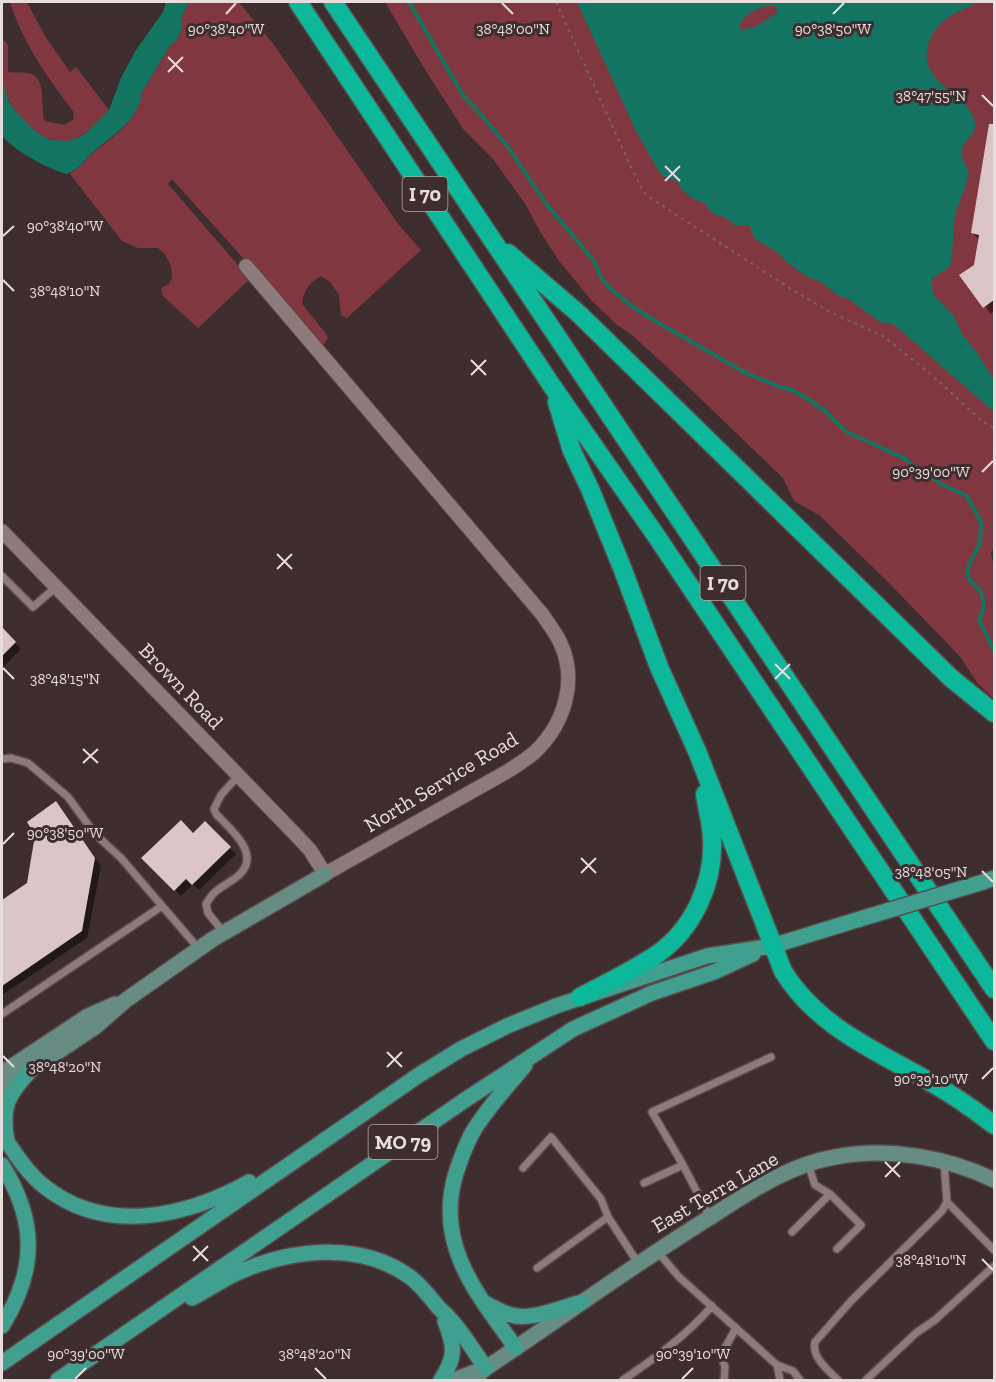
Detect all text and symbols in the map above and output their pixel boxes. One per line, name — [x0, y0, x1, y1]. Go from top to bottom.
text: 90°38'40"W — [188, 20, 264, 38]
text: 38°48'00"N — [476, 20, 550, 38]
text: 90°38'50"W — [795, 20, 871, 38]
text: 38°47'55"N — [896, 87, 966, 105]
road number: I 70 — [402, 177, 448, 211]
text: 90°38'40"W — [27, 217, 103, 235]
text: 38°48'10"N — [30, 282, 100, 300]
text: 90°39'00"W — [892, 463, 970, 481]
road number: I 70 — [700, 566, 746, 600]
street label: Brown Road — [134, 637, 229, 734]
text: 38°48'15"N — [30, 670, 100, 688]
street label: North Service Road — [359, 726, 522, 837]
text: 90°38'50"W — [27, 824, 103, 842]
text: 38°48'05"N — [895, 863, 967, 881]
text: 38°48'20"N — [29, 1058, 101, 1076]
text: 90°39'10"W — [894, 1070, 968, 1088]
road number: MO 79 — [368, 1125, 438, 1159]
street label: East Terra Lane — [647, 1145, 782, 1238]
text: 38°48'10"N — [896, 1251, 966, 1269]
text: 90°39'00"W — [47, 1345, 125, 1363]
text: 38°48'20"N — [279, 1345, 351, 1363]
text: 90°39'10"W — [656, 1345, 730, 1363]

